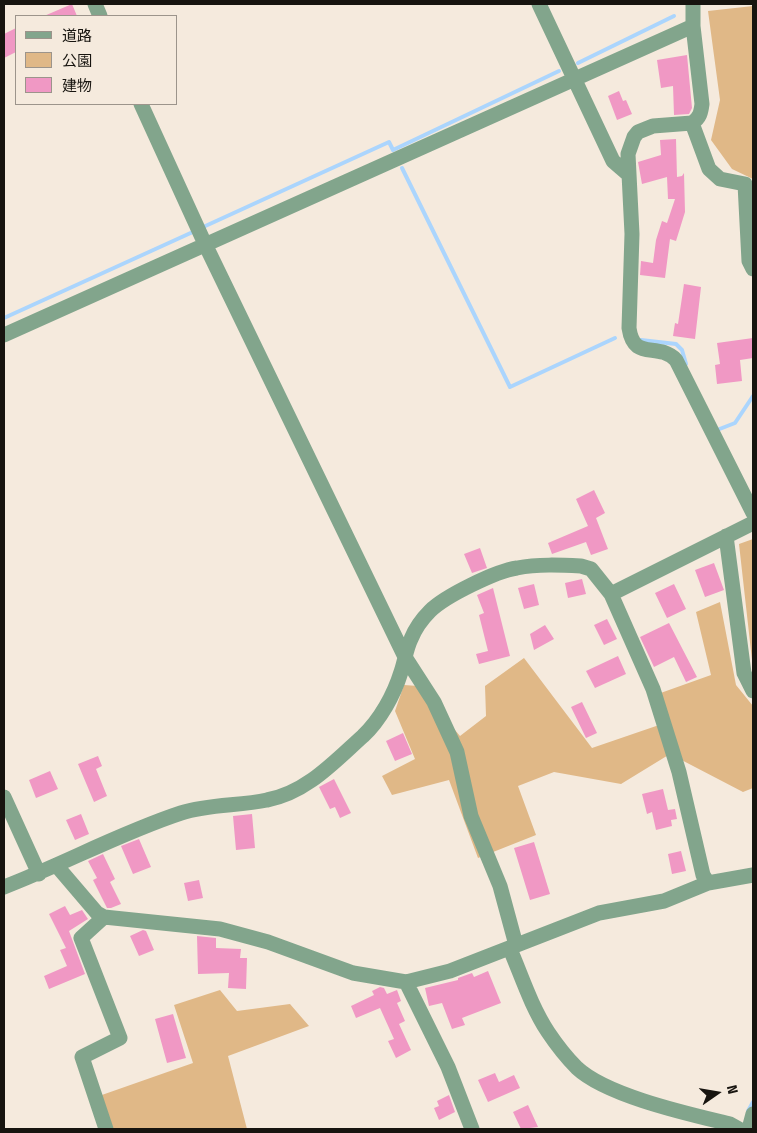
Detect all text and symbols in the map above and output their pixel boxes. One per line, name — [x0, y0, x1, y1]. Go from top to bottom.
legend — [15, 15, 178, 105]
text: 道路 — [62, 27, 92, 45]
text: 公園 — [62, 52, 92, 70]
text: 建物 — [62, 77, 92, 95]
north arrow — [692, 1068, 742, 1118]
text: N — [723, 1084, 741, 1096]

